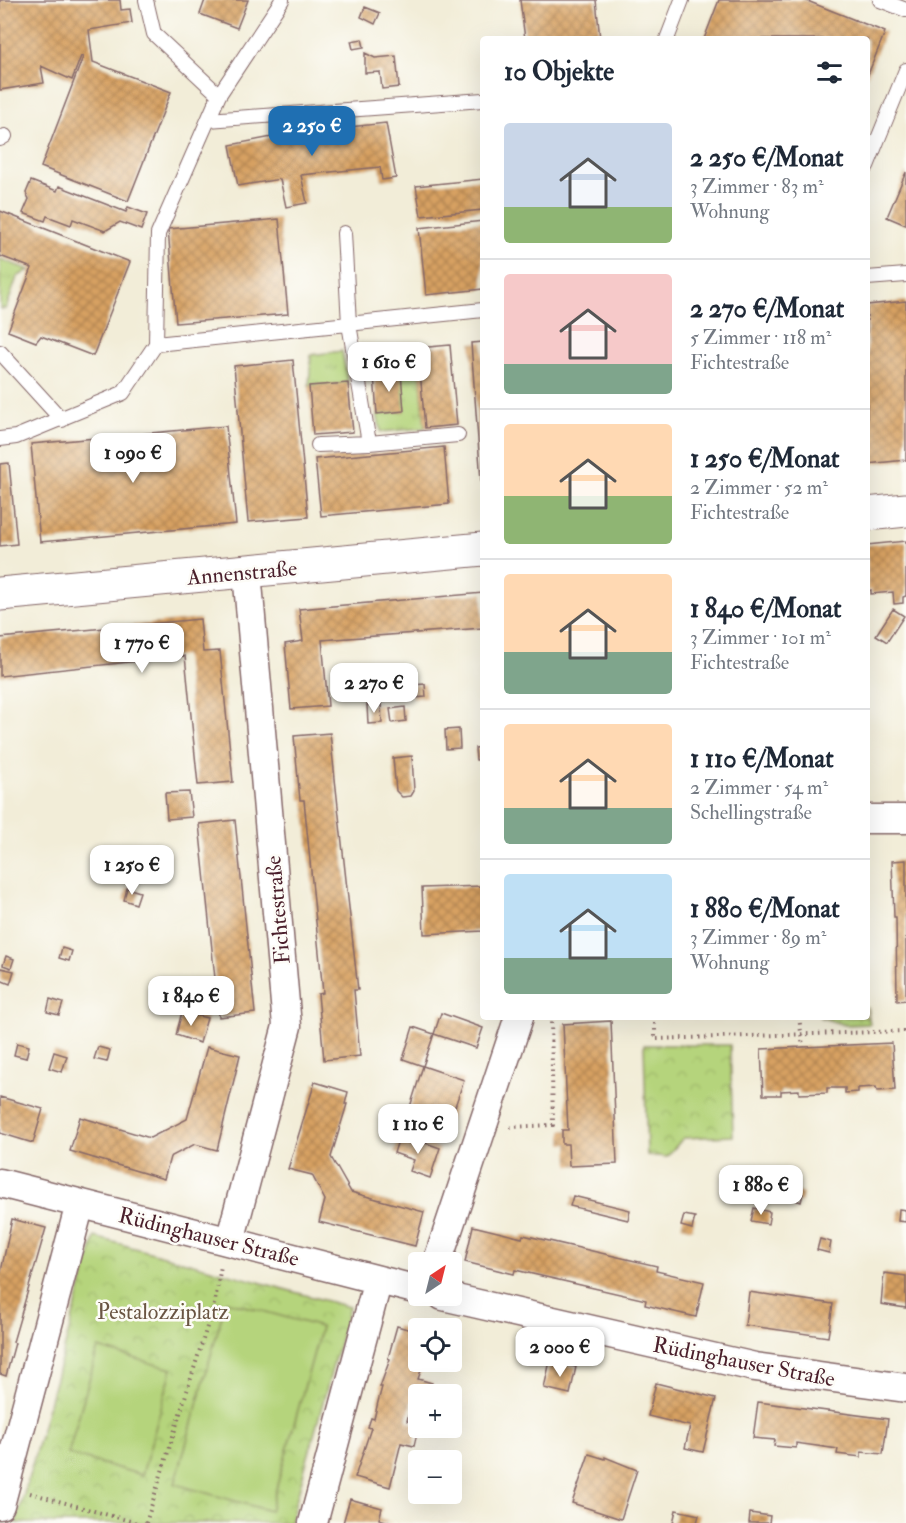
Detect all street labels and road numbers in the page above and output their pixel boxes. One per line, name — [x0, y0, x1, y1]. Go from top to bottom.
street label: Annenstraße — [185, 554, 298, 592]
street label: Fichtestraße — [259, 854, 297, 965]
street label: Rüdinghauser Straße — [116, 1201, 302, 1273]
street label: Rüdinghauser Straße — [650, 1331, 837, 1393]

